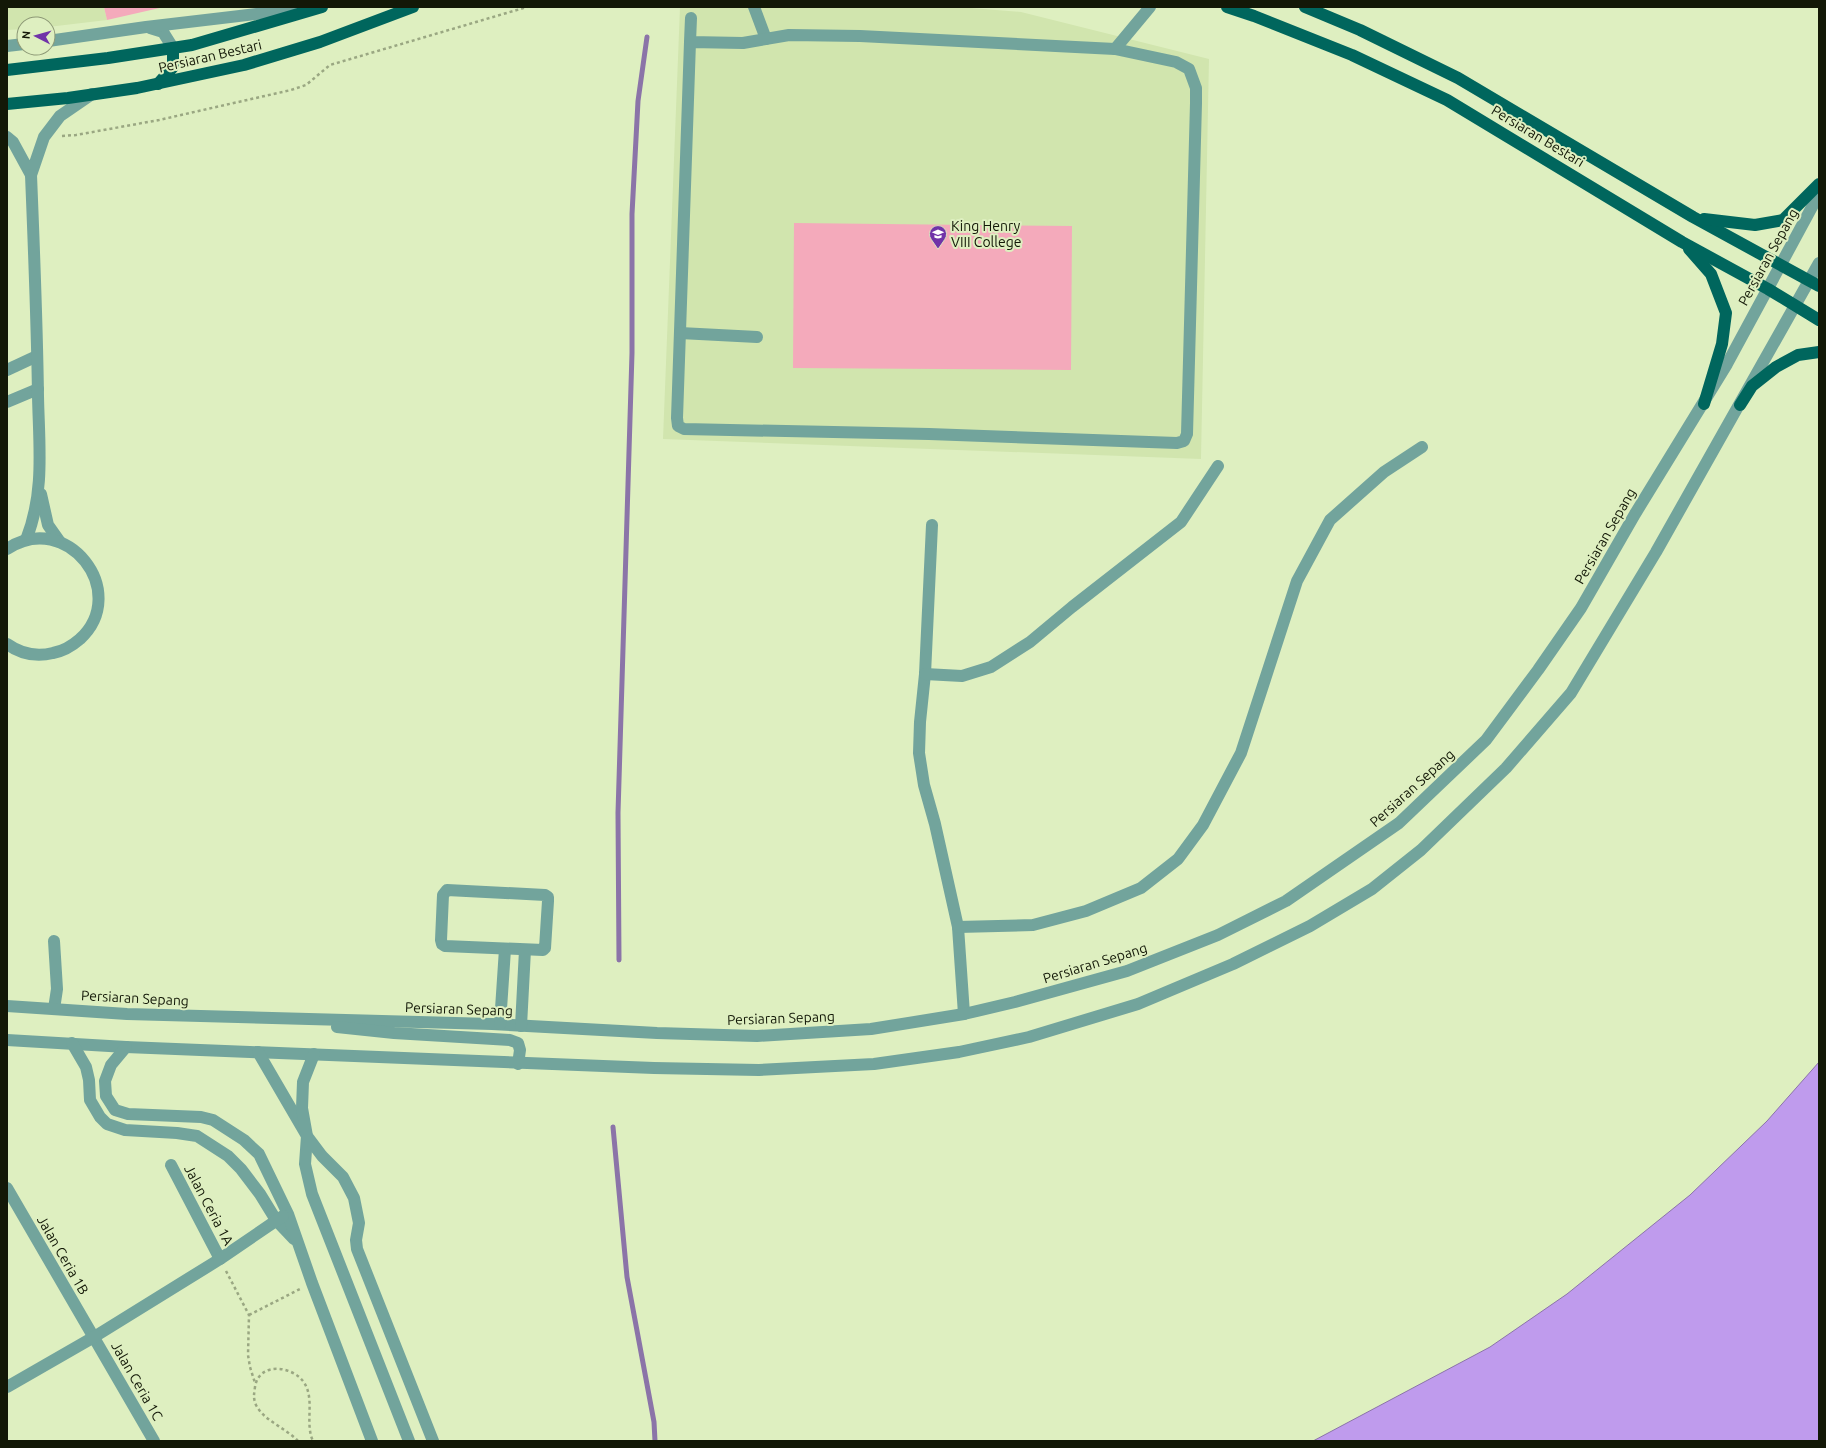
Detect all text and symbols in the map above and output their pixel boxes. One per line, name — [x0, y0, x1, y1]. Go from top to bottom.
north arrow — [16, 16, 56, 56]
text: N — [20, 30, 32, 40]
street label: Persiaran Bestari — [157, 36, 263, 76]
street label: Persiaran Bestari — [1489, 102, 1587, 170]
street label: Persiaran Sepang — [1735, 206, 1801, 308]
place label: King Henry VIII College — [951, 218, 1021, 250]
school or university icon: King Henry VIII College — [928, 224, 948, 249]
street label: Persiaran Sepang — [1571, 485, 1639, 587]
street label: Persiaran Sepang — [1367, 746, 1457, 830]
street label: Persiaran Sepang — [1041, 940, 1149, 986]
street label: Persiaran Sepang — [81, 987, 189, 1009]
street label: Persiaran Sepang — [405, 999, 513, 1019]
street label: Persiaran Sepang — [727, 1008, 835, 1028]
street label: Jalan Ceria 1A — [181, 1162, 237, 1248]
street label: Jalan Ceria 1B — [34, 1213, 92, 1297]
street label: Jalan Ceria 1C — [108, 1339, 166, 1423]

